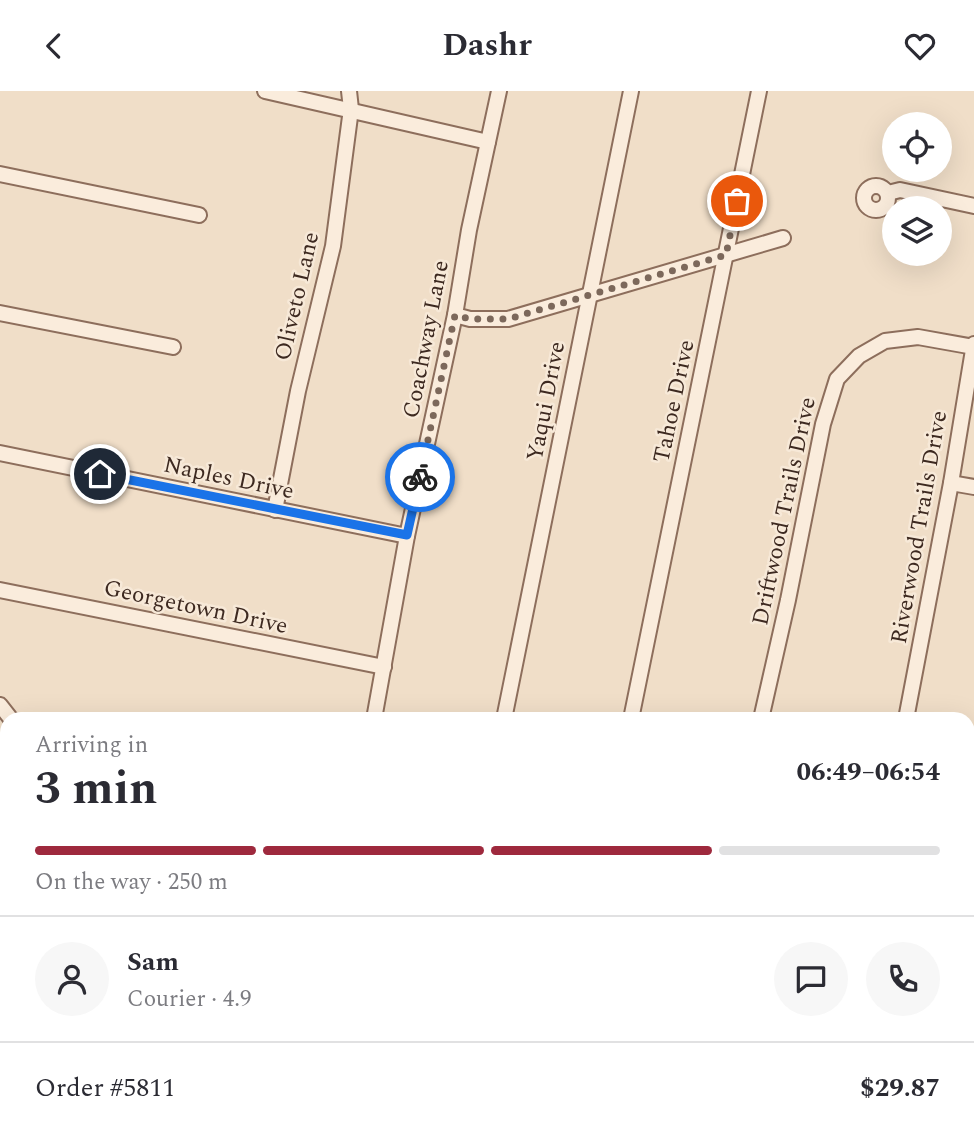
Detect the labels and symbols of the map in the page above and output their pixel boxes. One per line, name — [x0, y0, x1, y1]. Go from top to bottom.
pin — [707, 171, 767, 231]
street label: Oliveto Lane — [266, 228, 329, 364]
street label: Coachway Lane — [394, 257, 459, 421]
street label: Tahoe Drive — [644, 337, 705, 466]
street label: Yaqui Drive — [518, 338, 575, 464]
street label: Driftwood Trails Drive — [743, 394, 826, 629]
street label: Riverwood Trails Drive — [882, 408, 957, 647]
courier — [385, 442, 455, 512]
pin — [70, 444, 130, 504]
street label: Naples Drive — [160, 448, 297, 509]
street label: Georgetown Drive — [101, 571, 291, 644]

